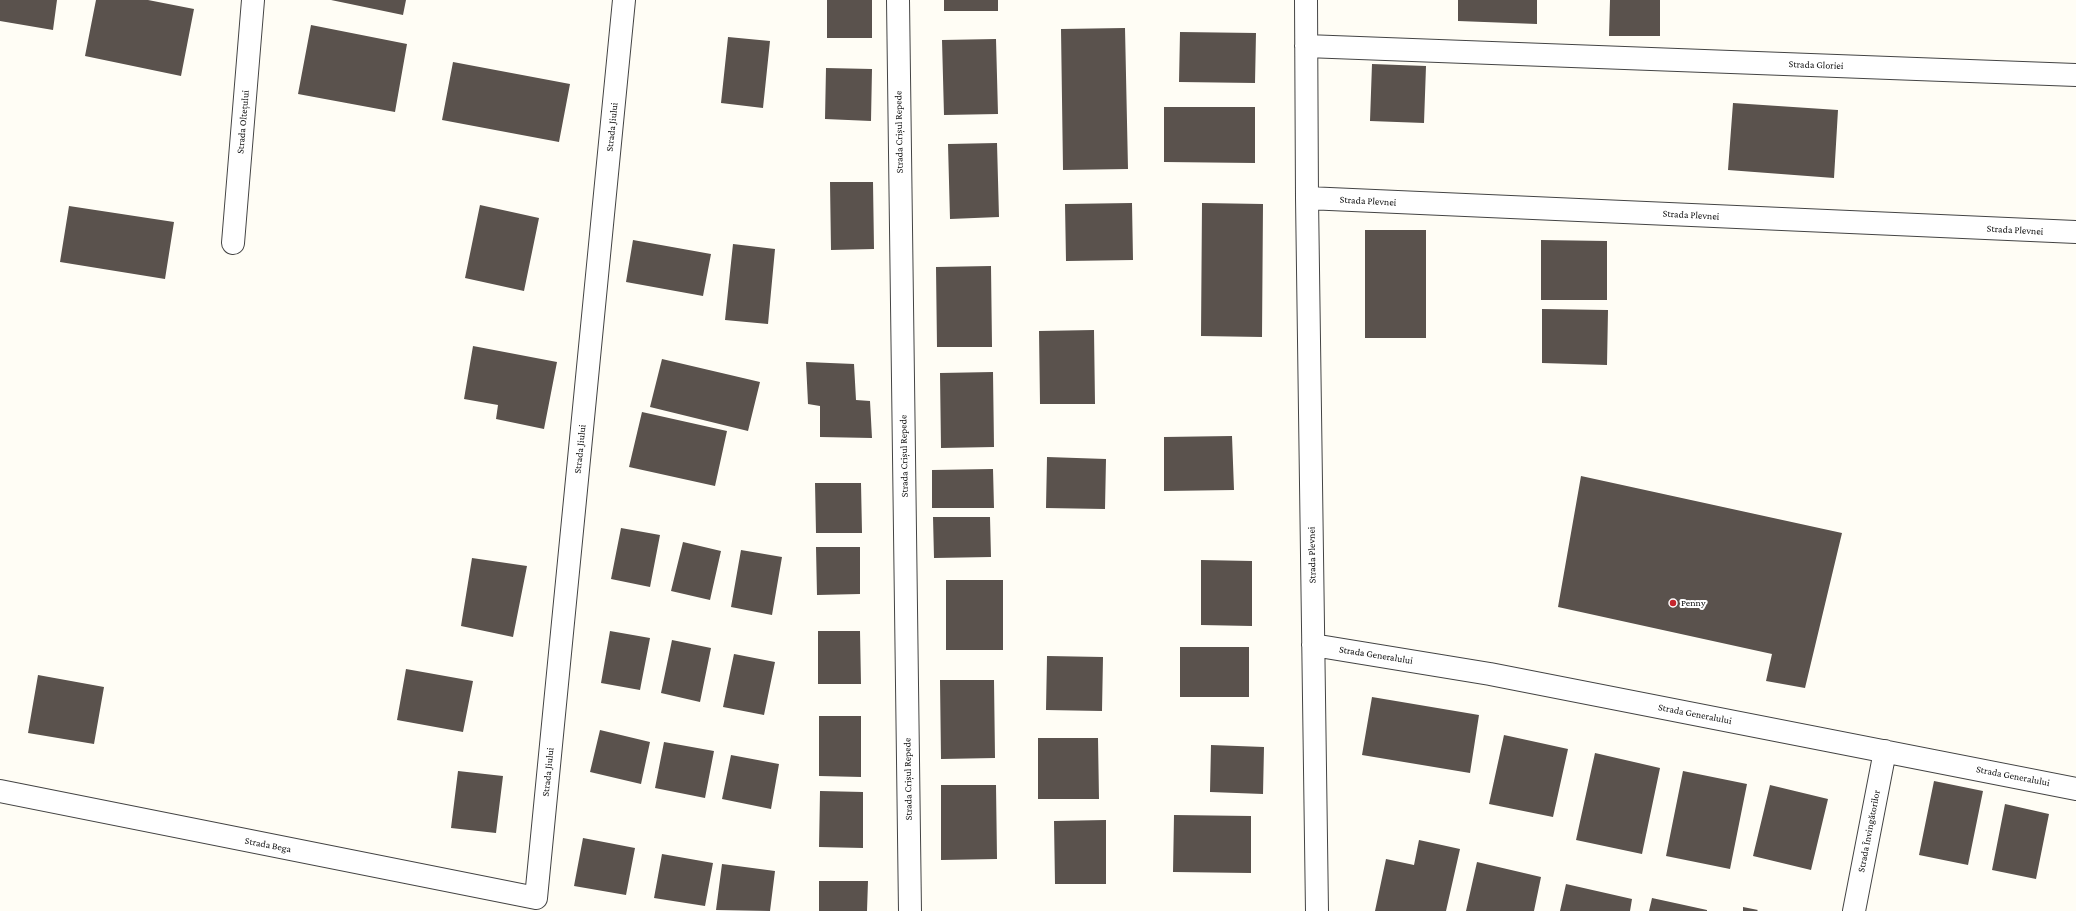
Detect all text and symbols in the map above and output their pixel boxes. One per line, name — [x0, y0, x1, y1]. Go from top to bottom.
street label: Strada Gloriei — [1788, 58, 1844, 72]
street label: Strada Oltețului — [234, 90, 252, 154]
street label: Strada Crișul Repede — [892, 91, 906, 173]
street label: Strada Jiului — [603, 102, 621, 152]
street label: Strada Plevnei — [1339, 194, 1397, 208]
street label: Strada Plevnei — [1662, 208, 1720, 222]
street label: Strada Plevnei — [1986, 223, 2044, 237]
street label: Strada Crișul Repede — [897, 415, 911, 497]
street label: Strada Jiului — [571, 424, 589, 474]
street label: Strada Plevnei — [1306, 527, 1318, 583]
place label: Penny — [1681, 597, 1706, 609]
marker: Penny — [1668, 598, 1678, 608]
street label: Strada Generalului — [1338, 643, 1414, 667]
street label: Strada Generalului — [1657, 701, 1733, 727]
street label: Strada Crișul Repede — [901, 738, 915, 820]
street label: Strada Jiului — [539, 747, 557, 797]
street label: Strada Generalului — [1975, 763, 2051, 789]
street label: Strada Învingătorilor — [1855, 789, 1883, 873]
street label: Strada Bega — [244, 835, 292, 855]

